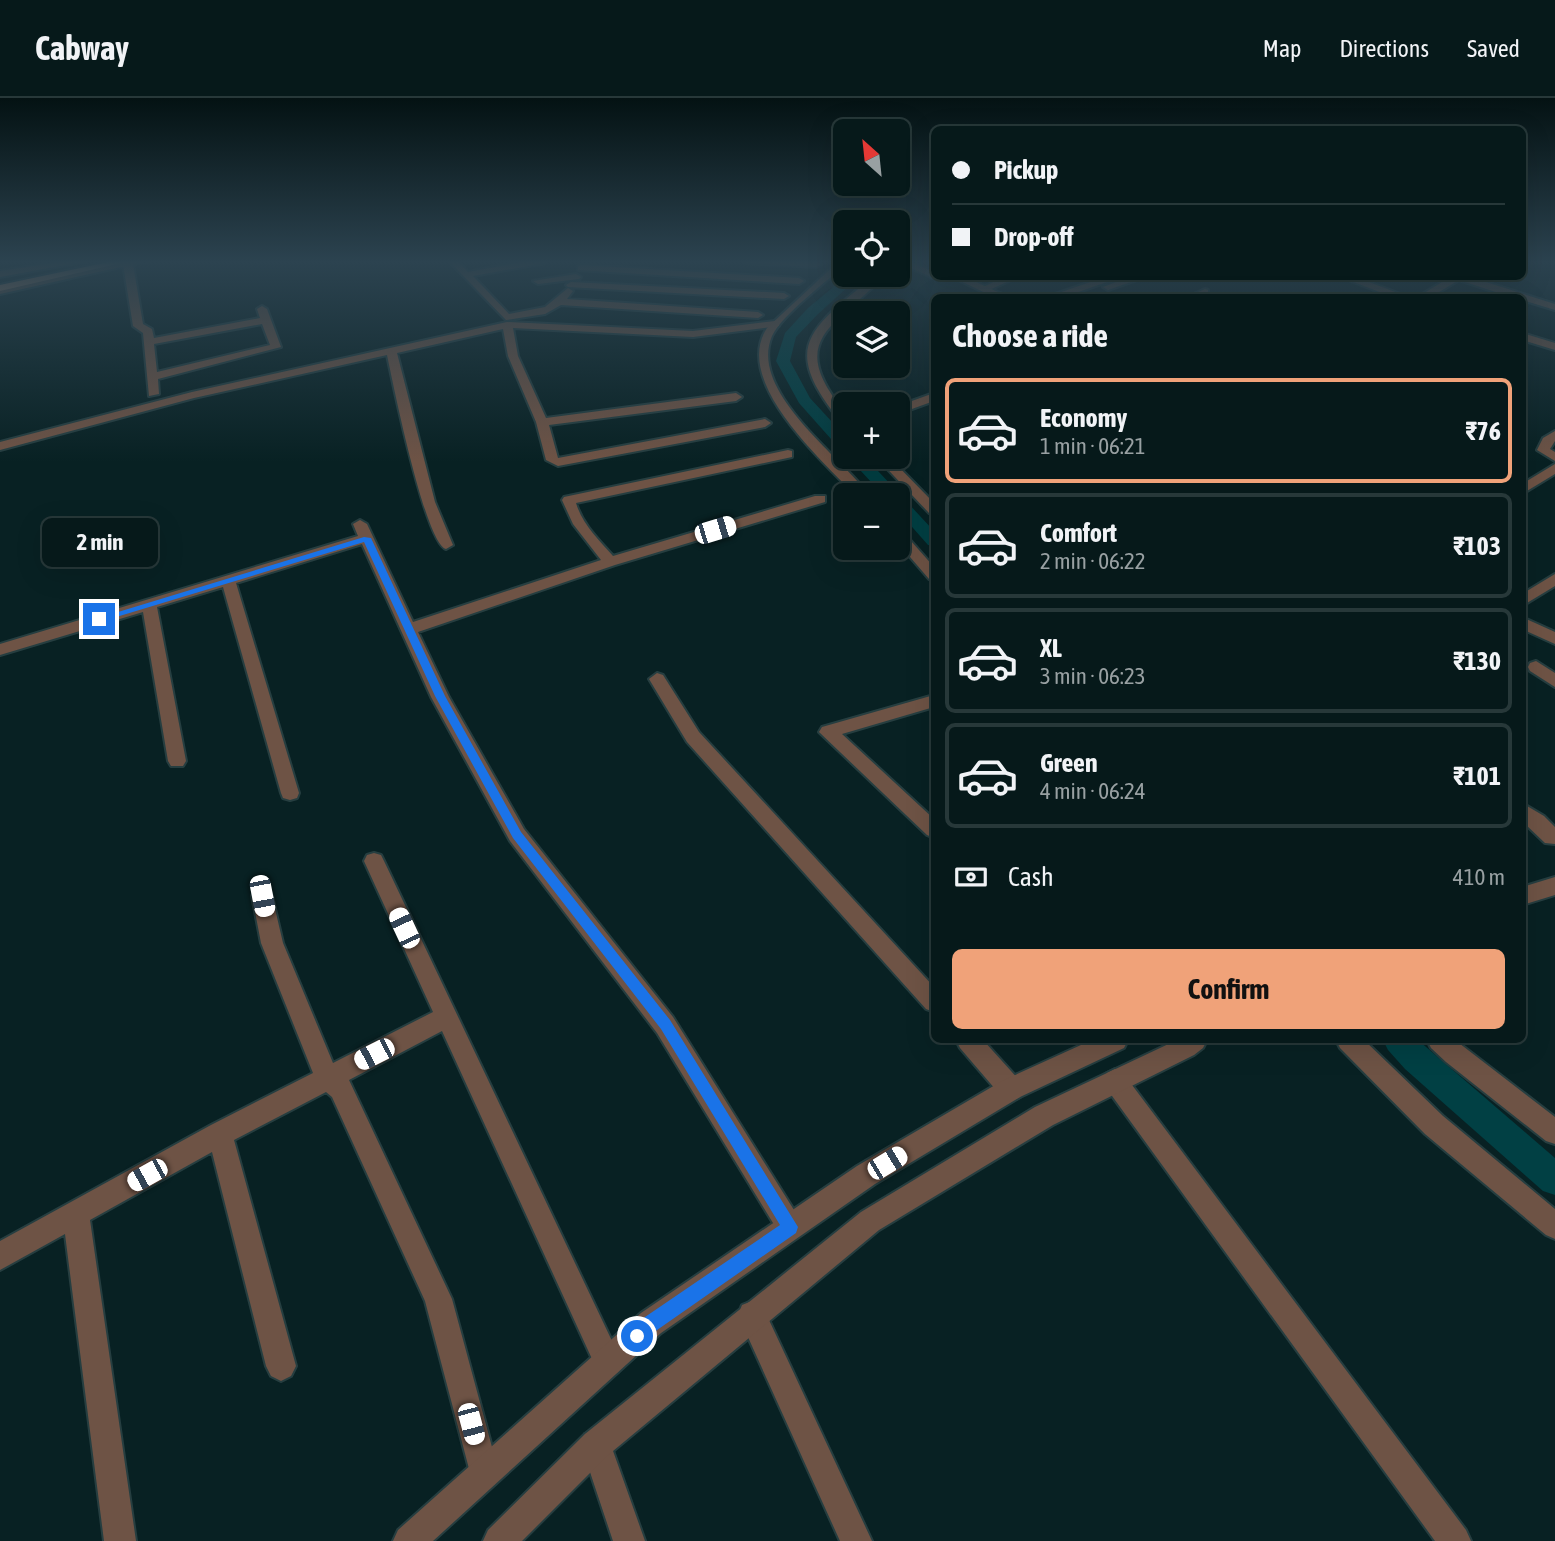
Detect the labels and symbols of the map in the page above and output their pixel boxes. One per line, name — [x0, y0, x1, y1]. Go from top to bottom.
north arrow — [833, 119, 910, 196]
car — [692, 514, 739, 546]
callout: 2 min — [41, 518, 157, 566]
route end — [83, 603, 115, 635]
car — [248, 873, 277, 919]
car — [386, 905, 423, 951]
car — [351, 1035, 398, 1073]
car — [864, 1143, 911, 1183]
car — [124, 1156, 171, 1194]
route start — [621, 1320, 653, 1352]
car — [456, 1401, 487, 1447]

